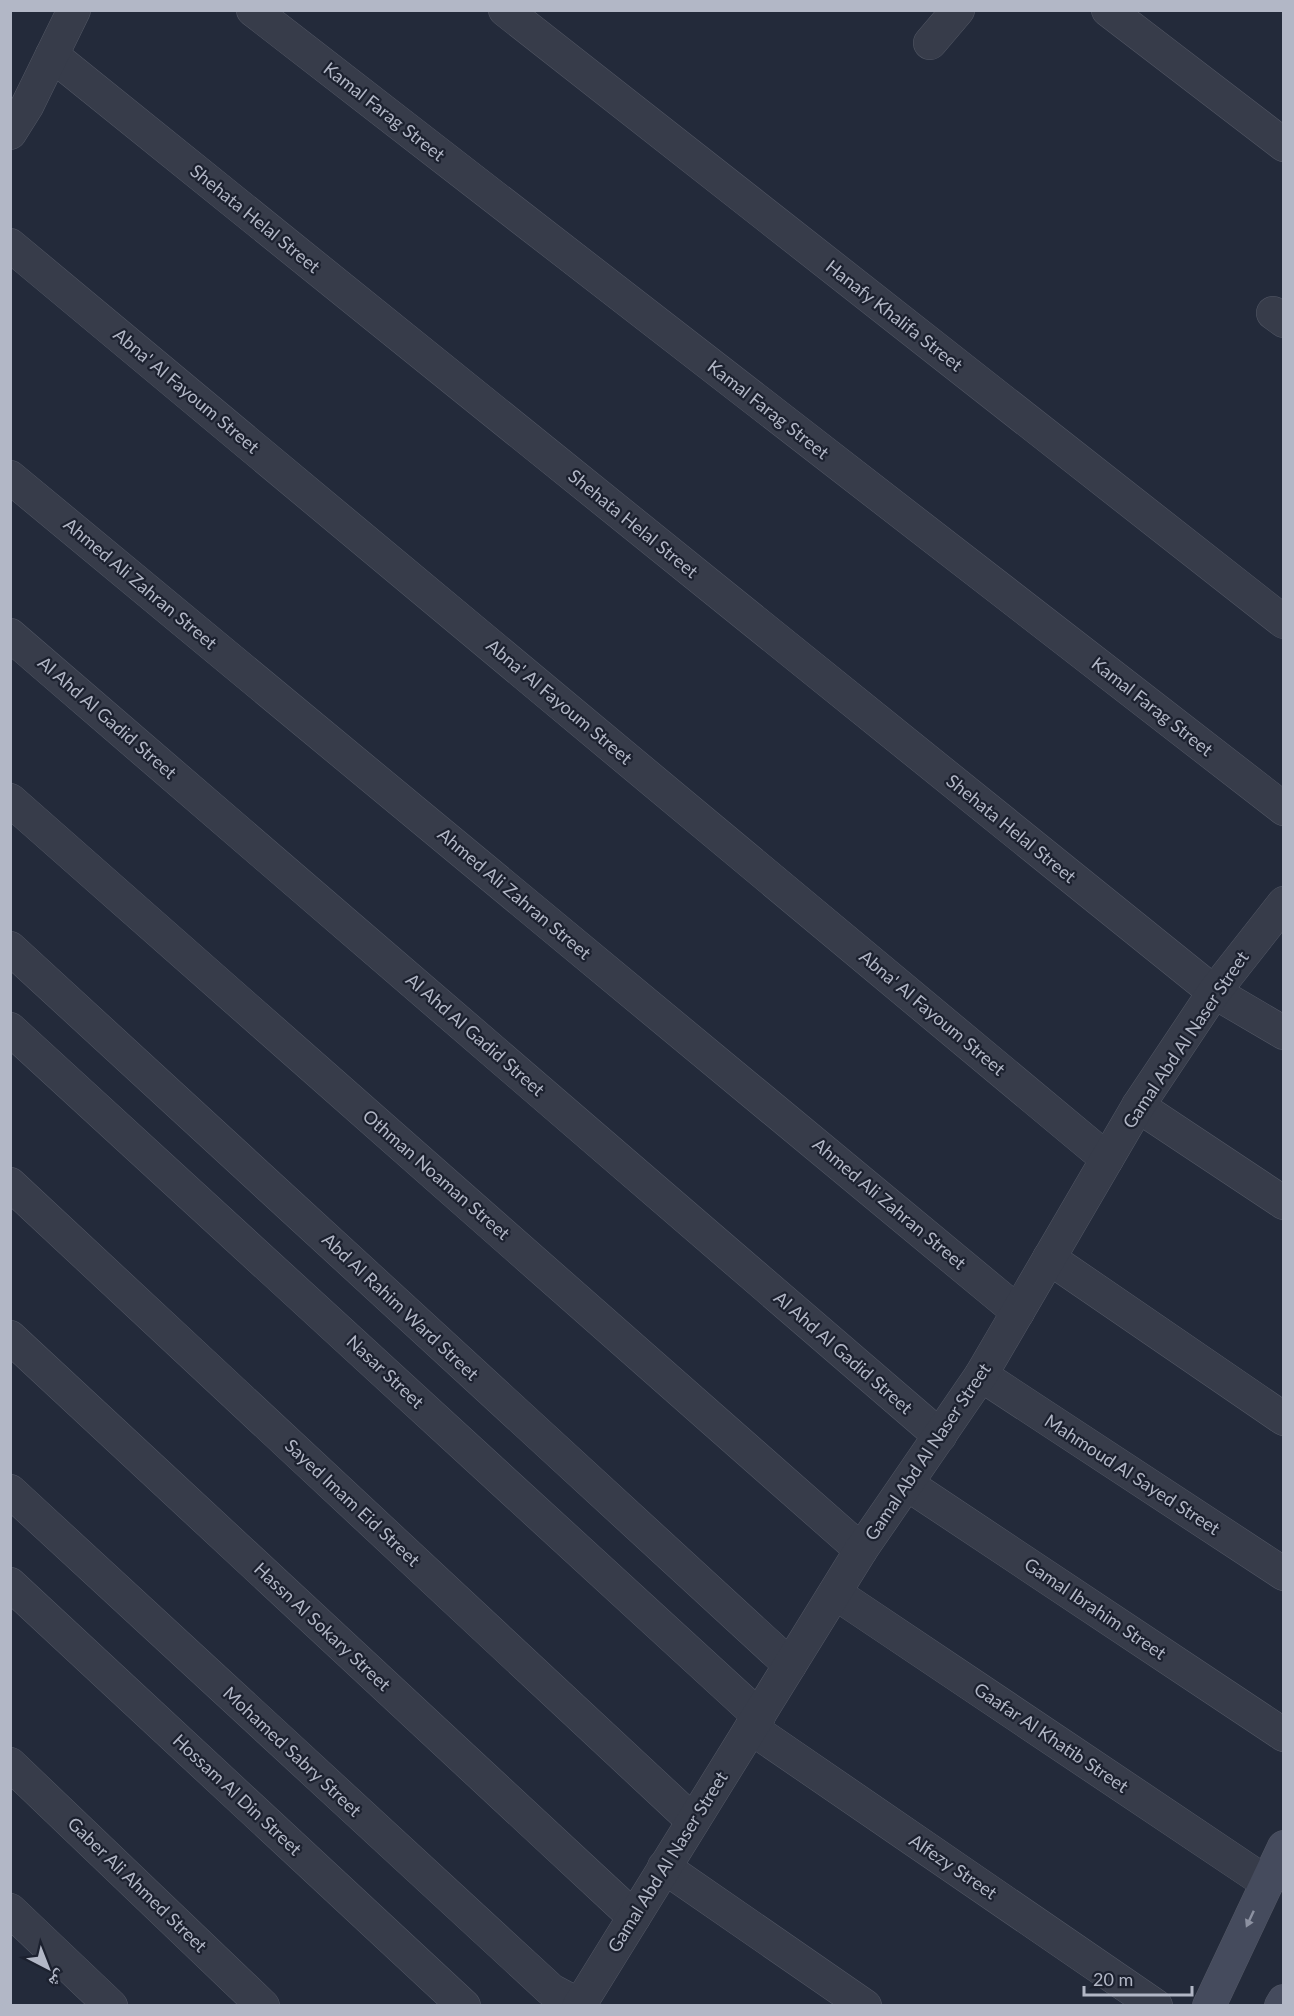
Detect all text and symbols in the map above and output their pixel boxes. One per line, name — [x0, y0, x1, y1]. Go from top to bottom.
street label: Kamal Farag Street — [320, 57, 450, 166]
street label: Shehata Helal Street — [186, 159, 325, 278]
street label: Hanafy Khalifa Street — [822, 255, 968, 376]
street label: Abna' Al Fayoum Street — [109, 323, 264, 458]
street label: Kamal Farag Street — [704, 355, 834, 464]
street label: Shehata Helal Street — [564, 464, 703, 583]
street label: Ahmed Ali Zahran Street — [60, 513, 222, 654]
street label: Abna' Al Fayoum Street — [482, 634, 637, 769]
street label: Al Ahd Al Gadid Street — [34, 651, 182, 784]
street label: Kamal Farag Street — [1088, 652, 1218, 761]
street label: Shehata Helal Street — [942, 769, 1081, 888]
street label: Ahmed Ali Zahran Street — [434, 823, 596, 964]
street label: Abna' Al Fayoum Street — [855, 945, 1010, 1080]
street label: Gamal Abd Al Naser Street — [1118, 946, 1253, 1132]
street label: Al Ahd Al Gadid Street — [402, 968, 550, 1101]
street label: Othman Noaman Street — [359, 1104, 515, 1244]
street label: Ahmed Ali Zahran Street — [809, 1133, 971, 1274]
street label: Abd Al Rahim Ward Street — [318, 1228, 484, 1385]
street label: Al Ahd Al Gadid Street — [770, 1286, 918, 1419]
street label: Nasar Street — [343, 1330, 429, 1413]
street label: Gamal Abd Al Naser Street — [860, 1358, 995, 1544]
street label: Mahmoud Al Sayed Street — [1041, 1409, 1225, 1539]
street label: Sayed Imam Eid Street — [281, 1434, 425, 1571]
street label: Gamal Ibrahim Street — [1021, 1553, 1171, 1664]
street label: Hassn Al Sokary Street — [250, 1557, 396, 1696]
street label: Gaafar Al Khatib Street — [970, 1677, 1133, 1797]
street label: Mohamed Sabry Street — [219, 1682, 367, 1821]
street label: Hossam Al Din Street — [169, 1729, 307, 1860]
street label: Gamal Abd Al Naser Street — [602, 1766, 732, 1956]
street label: Gaber Ali Ahmed Street — [63, 1812, 212, 1957]
street label: Alfezy Street — [906, 1829, 1002, 1904]
one-way arrow — [1245, 1911, 1254, 1928]
north arrow — [18, 1938, 78, 1998]
scale bar — [1084, 1959, 1192, 1997]
text: ش — [45, 1966, 71, 1992]
text: 20 m — [1093, 1968, 1133, 1990]

